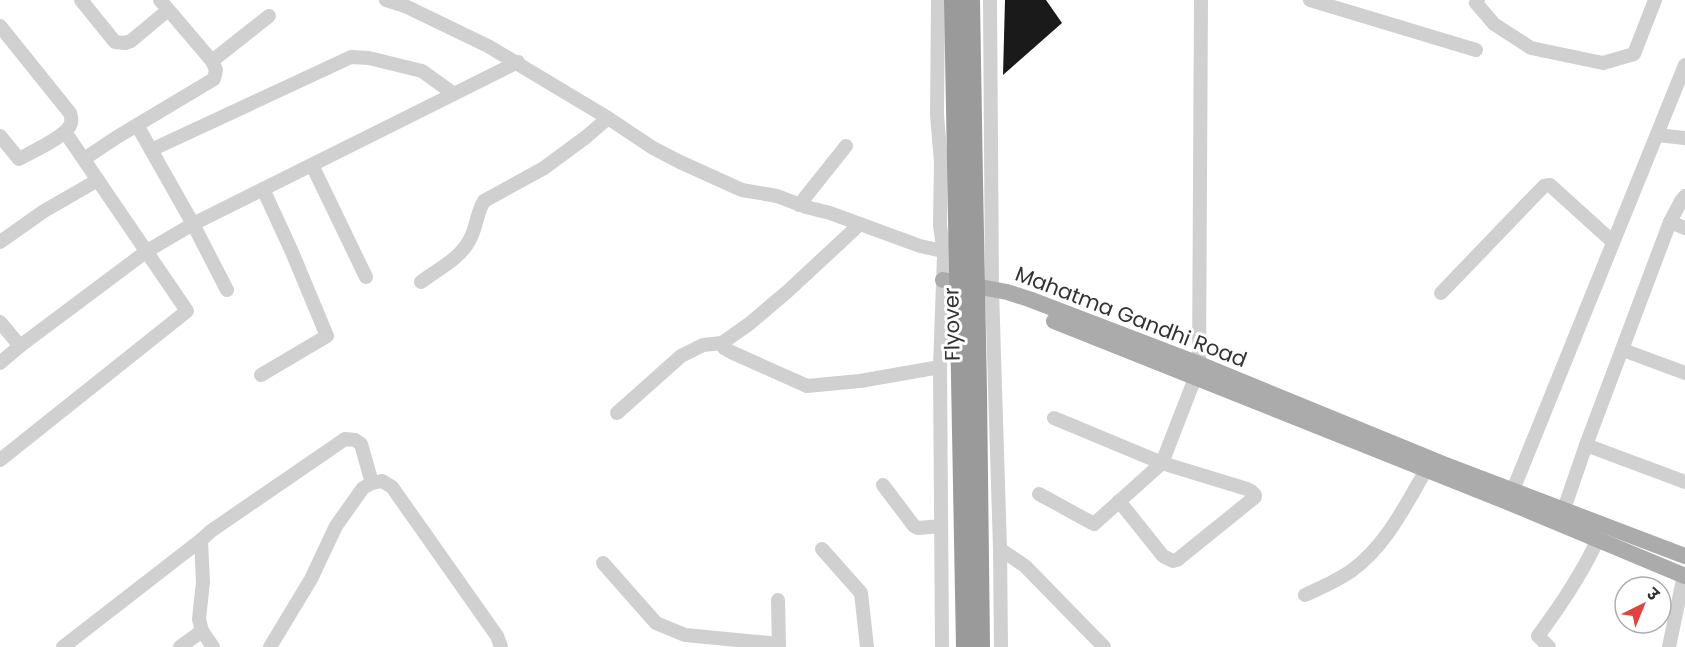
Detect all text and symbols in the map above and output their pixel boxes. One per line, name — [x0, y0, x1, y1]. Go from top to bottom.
street label: Mahatma Gandhi Road — [1011, 259, 1251, 374]
street label: Flyover — [936, 287, 967, 361]
north arrow — [1613, 575, 1673, 635]
text: उ — [1641, 582, 1665, 607]

